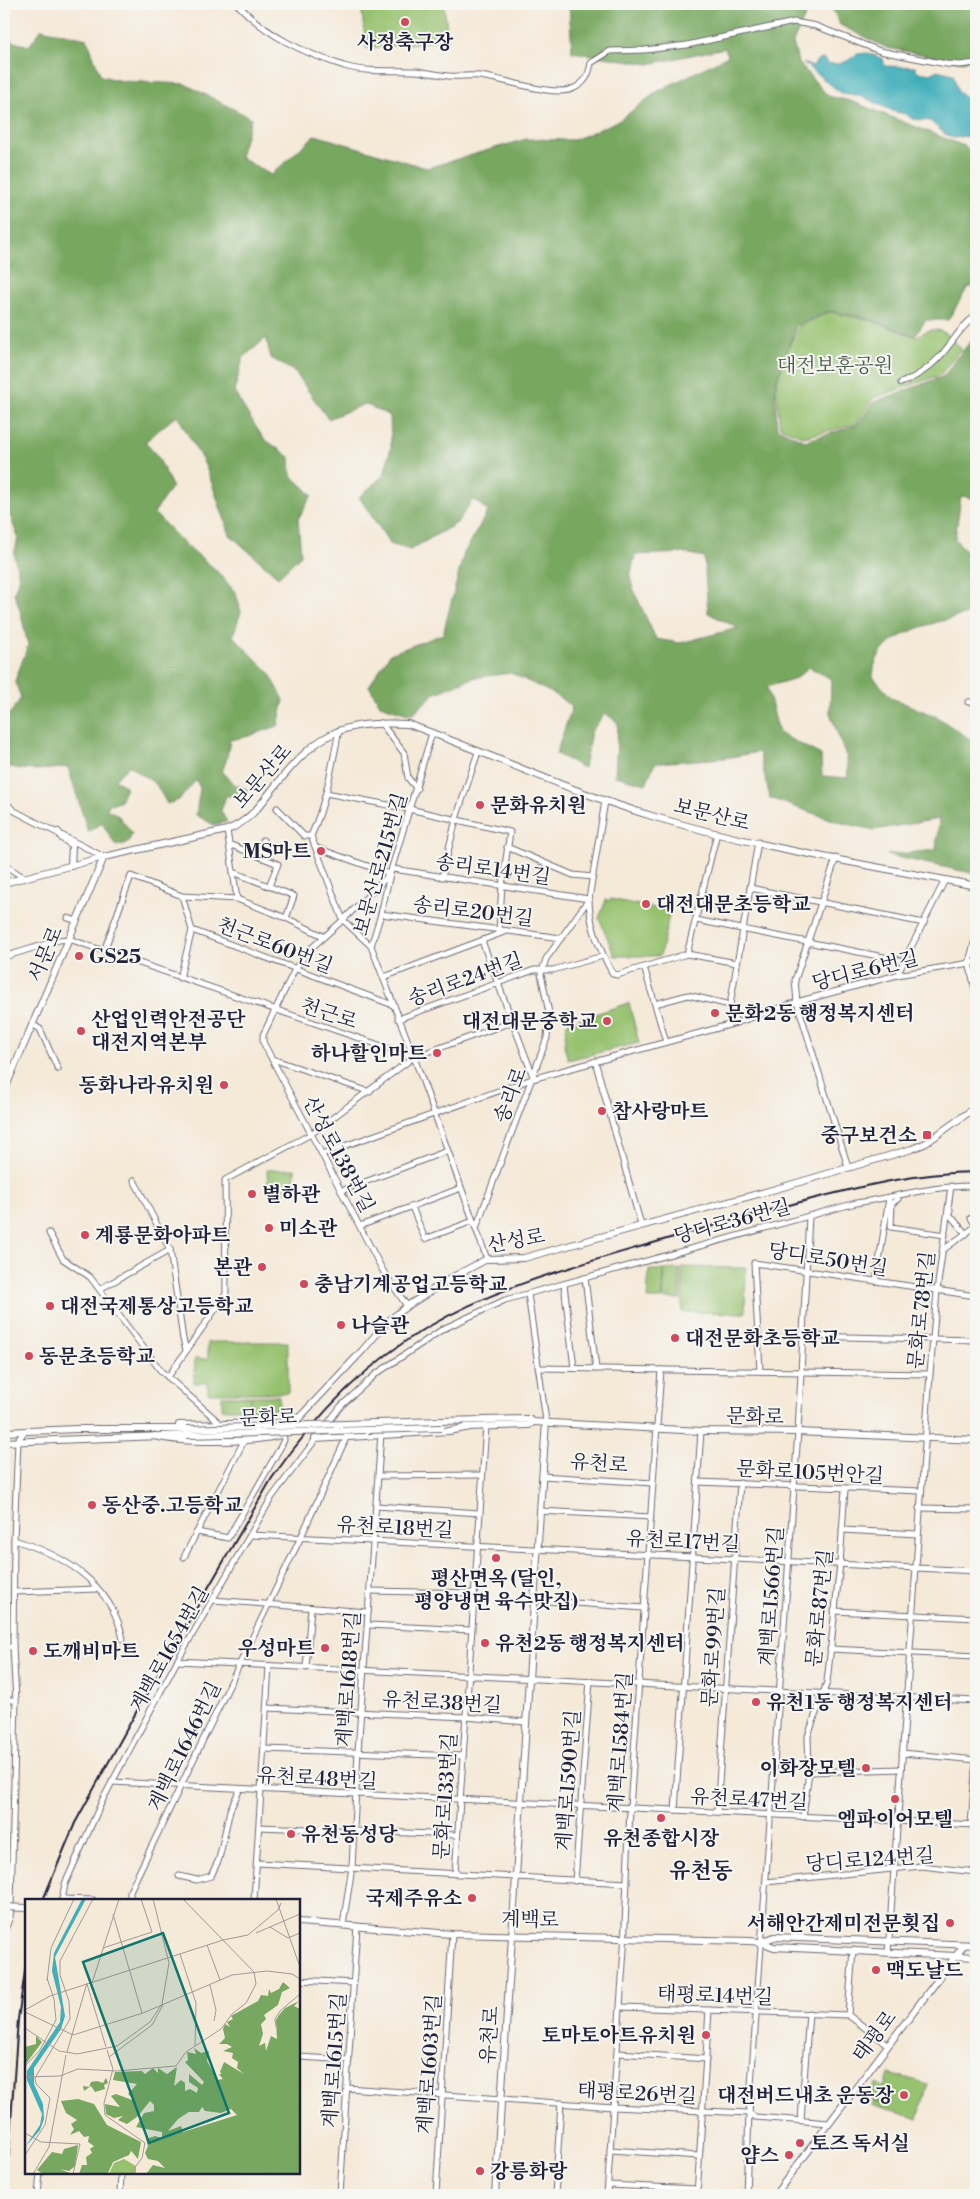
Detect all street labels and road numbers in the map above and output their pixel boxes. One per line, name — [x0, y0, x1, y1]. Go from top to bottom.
street label: 보문산로 — [228, 740, 298, 814]
street label: 보문산로215번길 — [349, 790, 414, 939]
street label: 보문산로 — [671, 794, 752, 837]
street label: 송리로14번길 — [433, 850, 552, 891]
street label: 송리로20번길 — [411, 893, 535, 932]
street label: 천근로60번길 — [213, 913, 336, 980]
street label: 서문로 — [24, 923, 69, 986]
street label: 당디로6번길 — [810, 946, 921, 997]
street label: 송리로24번길 — [405, 948, 526, 1013]
street label: 천근로 — [297, 994, 360, 1035]
street label: 송리로 — [489, 1064, 533, 1127]
street label: 산성로138번길 — [296, 1092, 379, 1217]
street label: 당디로36번길 — [671, 1195, 793, 1250]
street label: 산성로 — [486, 1224, 547, 1259]
street label: 당디로50번길 — [766, 1239, 889, 1282]
street label: 문화로78번길 — [904, 1250, 941, 1370]
street label: 문화로 — [726, 1404, 784, 1431]
street label: 문화로 — [239, 1405, 297, 1432]
street label: 유천로 — [569, 1450, 629, 1479]
street label: 문화로105번안길 — [735, 1457, 885, 1490]
street label: 유천로18번길 — [336, 1513, 454, 1544]
street label: 계백로1566번길 — [755, 1525, 790, 1667]
street label: 유천로17번길 — [625, 1527, 741, 1558]
street label: 문화로87번길 — [802, 1548, 839, 1668]
street label: 계백로1654번길 — [125, 1582, 215, 1717]
street label: 문화로99번길 — [698, 1586, 731, 1708]
street label: 계백로1618번길 — [332, 1610, 367, 1748]
street label: 계백로1584번길 — [604, 1671, 639, 1813]
street label: 계백로1646번길 — [143, 1678, 227, 1816]
street label: 유천로38번길 — [381, 1688, 502, 1719]
street label: 계백로1590번길 — [552, 1709, 587, 1852]
street label: 문화로133번길 — [430, 1732, 463, 1860]
street label: 유천로48번길 — [256, 1764, 378, 1795]
street label: 유천로47번길 — [689, 1785, 808, 1816]
street label: 당디로124번길 — [805, 1844, 935, 1877]
street label: 계백로 — [501, 1907, 559, 1934]
street label: 태평로14번길 — [656, 1982, 774, 2011]
street label: 계백로1615번길 — [318, 1992, 353, 2129]
street label: 계백로1603번길 — [413, 1993, 448, 2135]
street label: 유천로 — [476, 2005, 505, 2065]
street label: 태평로 — [848, 2006, 903, 2068]
street label: 태평로26번길 — [576, 2079, 698, 2110]

